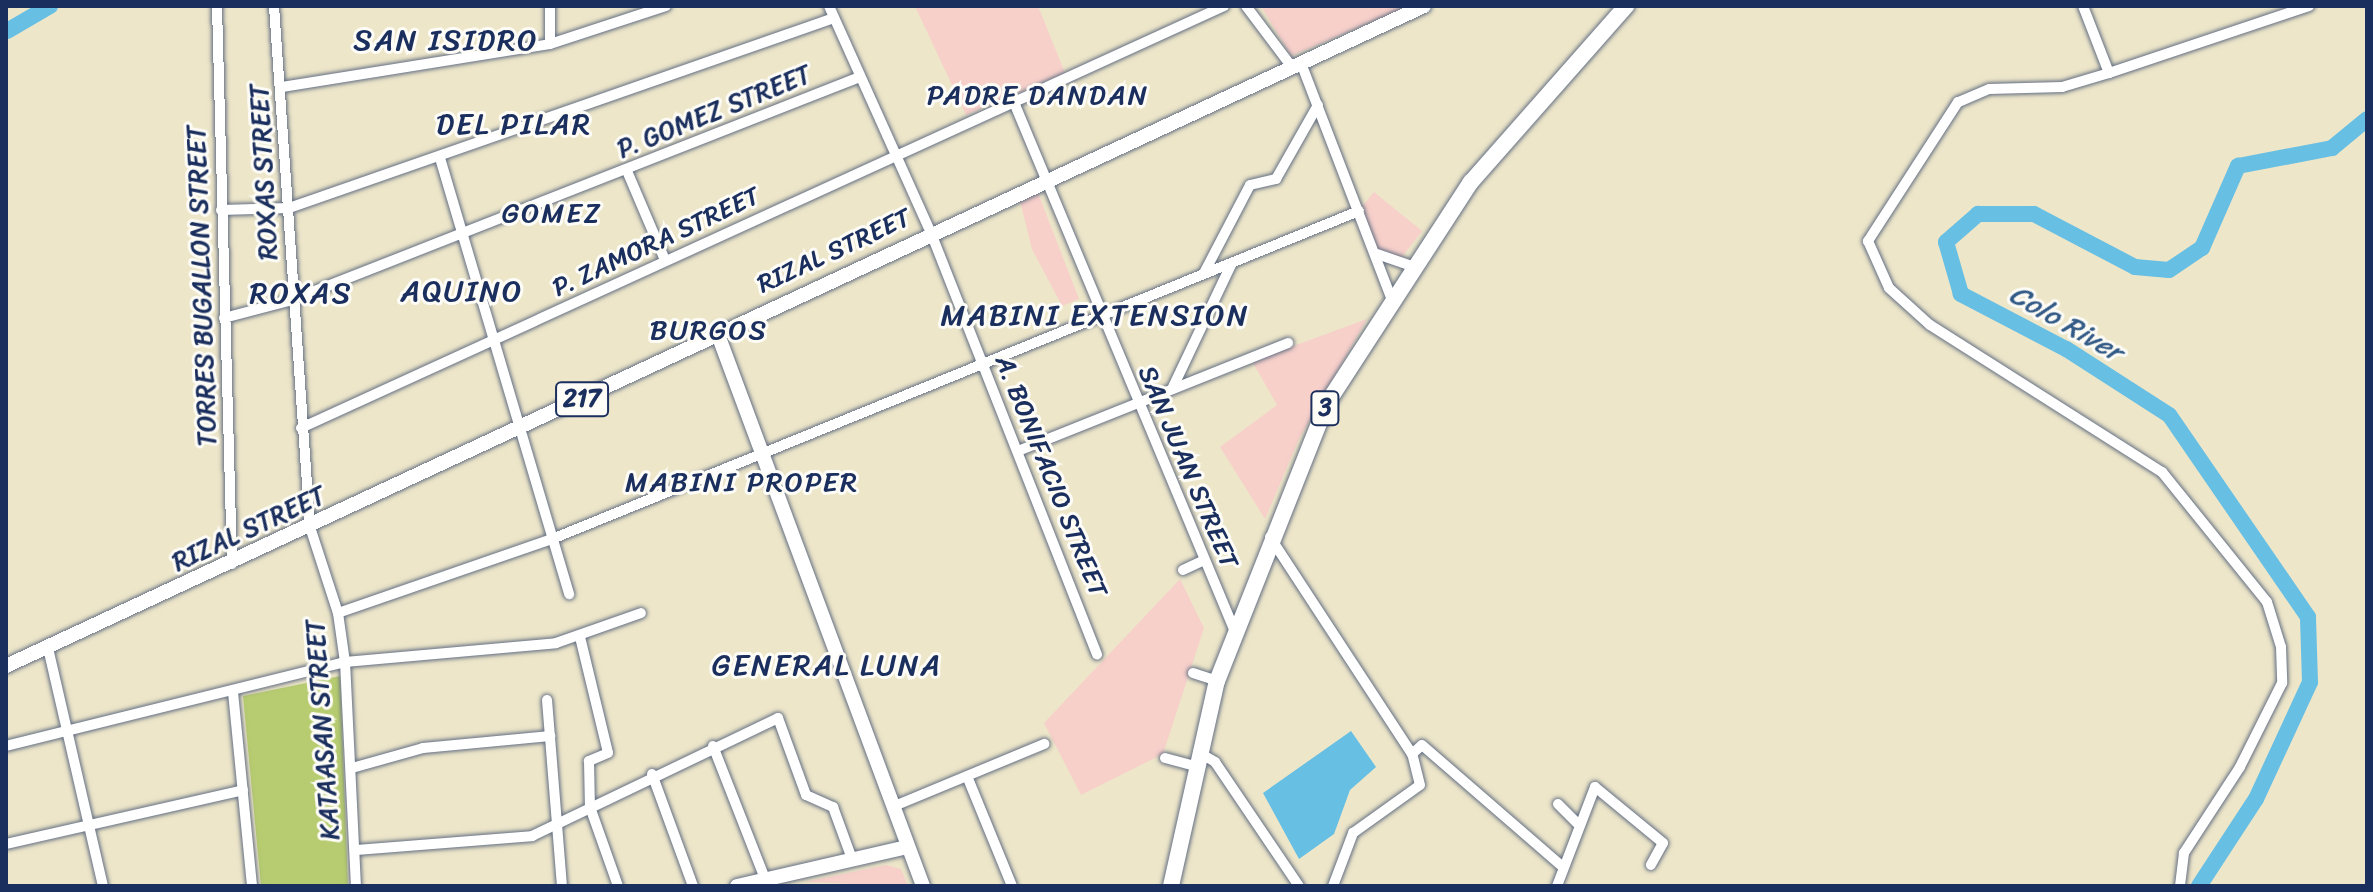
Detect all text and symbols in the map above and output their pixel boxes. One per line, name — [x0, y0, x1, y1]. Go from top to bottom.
district label: SAN ISIDRO — [355, 22, 537, 58]
street label: P. GOMEZ STREET — [612, 59, 816, 165]
district label: PADRE DANDAN — [927, 78, 1149, 112]
street label: ROXAS STREET — [244, 83, 284, 261]
district label: DEL PILAR — [436, 106, 592, 142]
street label: TORRES BUGALLON STREET — [181, 125, 223, 447]
street label: P. ZAMORA STREET — [547, 180, 765, 304]
district label: GOMEZ — [501, 196, 603, 230]
street label: RIZAL STREET — [752, 202, 916, 300]
district label: AQUINO — [402, 273, 522, 309]
district label: ROXAS — [250, 275, 352, 311]
water label: Colo River — [2004, 277, 2128, 369]
district label: MABINI EXTENSION — [944, 297, 1246, 333]
district label: BURGOS — [650, 313, 768, 347]
street label: A. BONIFACIO STREET — [988, 349, 1114, 603]
street label: SAN JUAN STREET — [1131, 361, 1245, 573]
road number: 217 — [554, 379, 610, 419]
road number: 3 — [1309, 388, 1341, 428]
district label: MABINI PROPER — [627, 465, 857, 499]
street label: RIZAL STREET — [167, 480, 331, 578]
street label: KATAASAN STREET — [300, 618, 346, 842]
district label: GENERAL LUNA — [712, 647, 942, 683]

